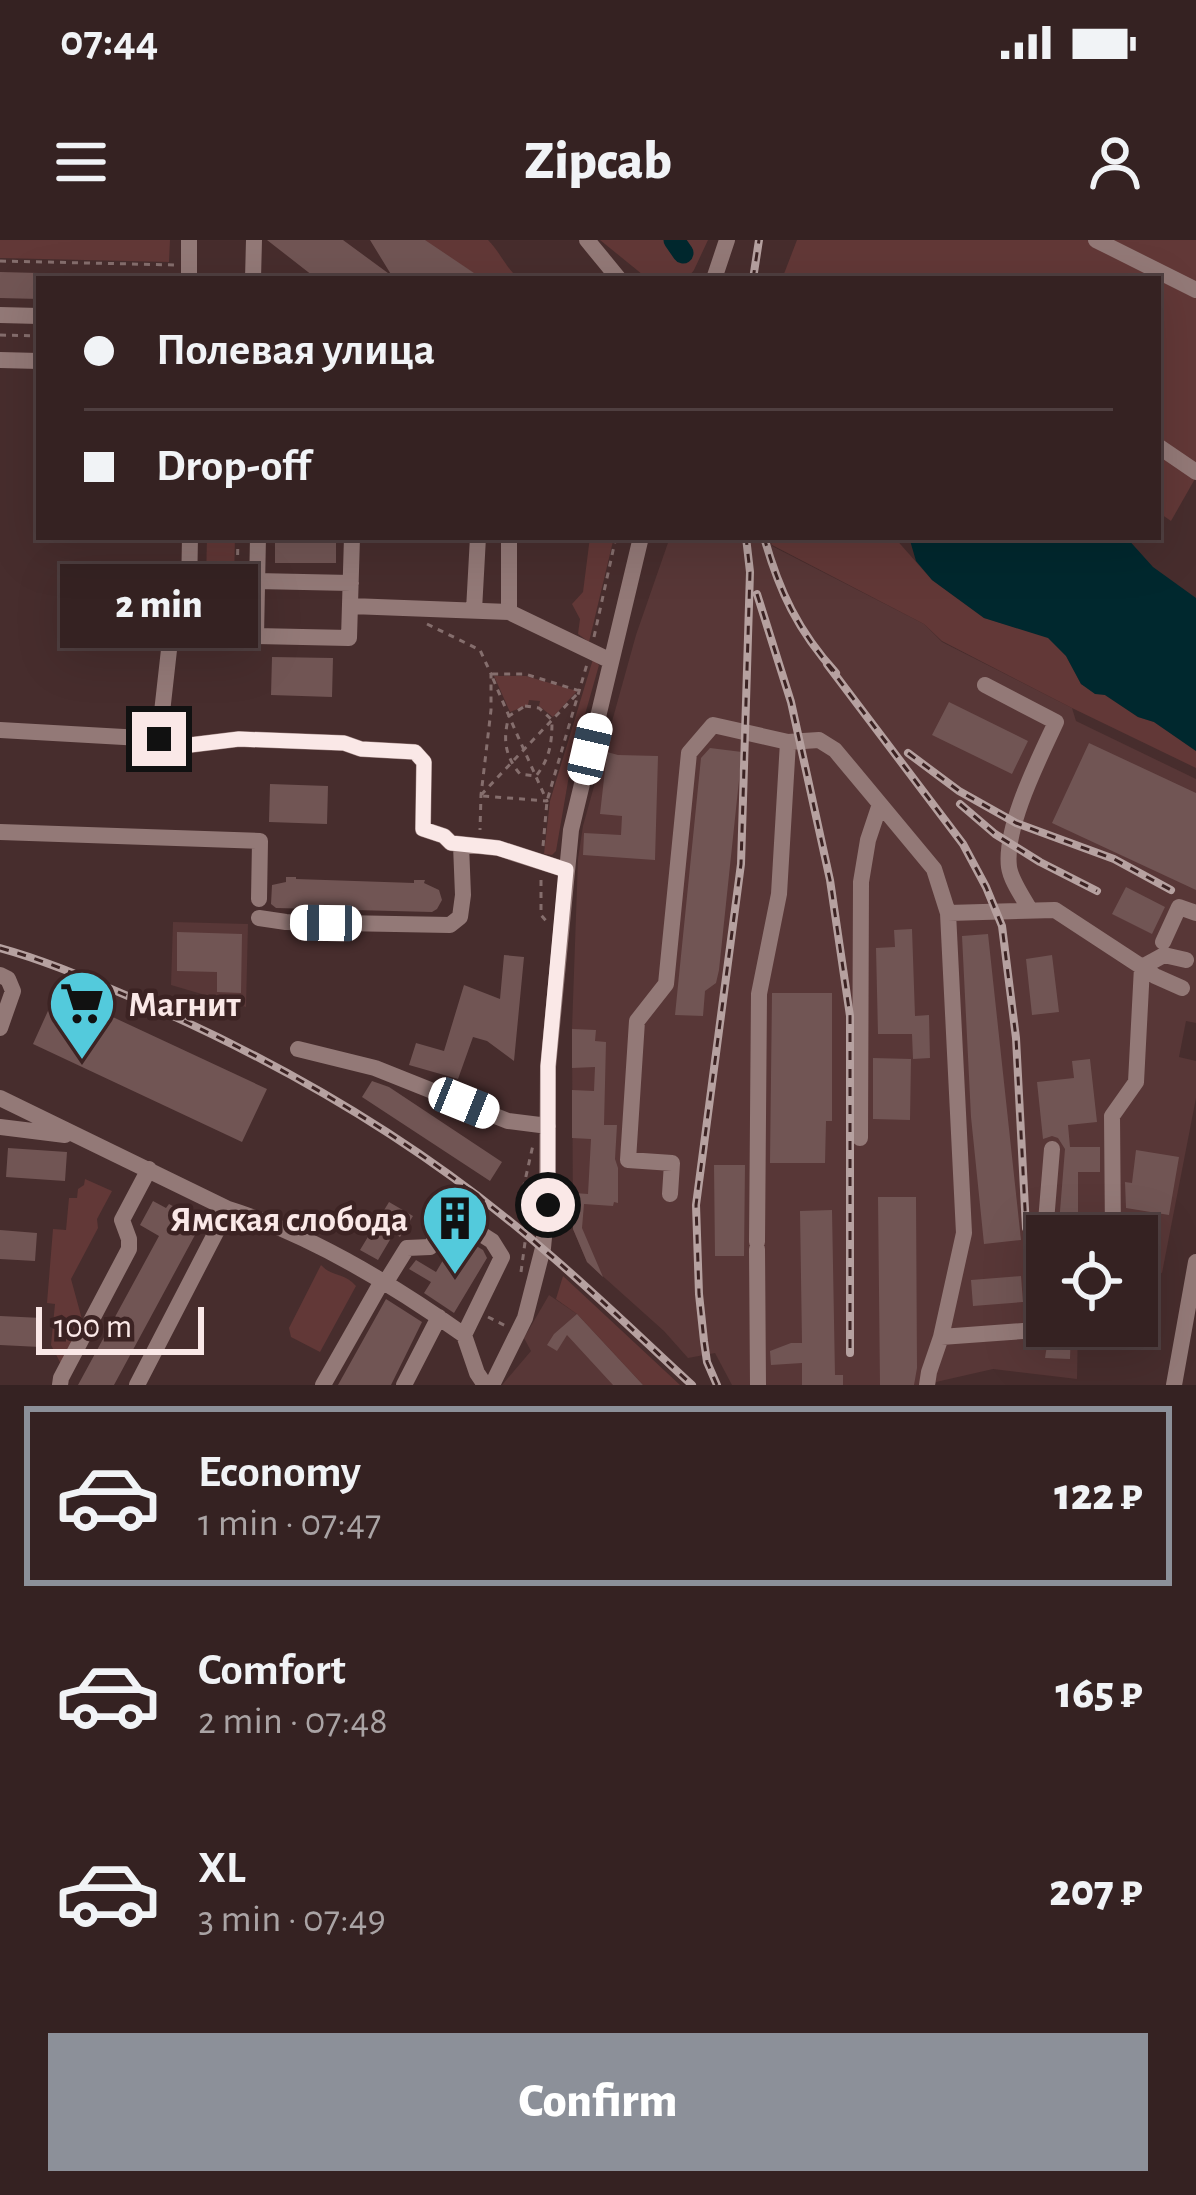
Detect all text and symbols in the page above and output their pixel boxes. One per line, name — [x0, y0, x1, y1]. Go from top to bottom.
text: 07:44 — [60, 19, 158, 64]
icon: menu — [48, 129, 114, 195]
icon: person — [1082, 129, 1148, 195]
text: Zipcab — [524, 135, 672, 189]
text: Полевая улица — [156, 328, 435, 373]
text: Drop-off — [156, 444, 311, 489]
callout: 2 min — [60, 565, 258, 649]
text: 2 min — [115, 586, 203, 625]
car — [564, 710, 616, 788]
route end — [132, 712, 186, 766]
car — [290, 904, 362, 942]
supermarket icon: Магнит — [47, 968, 117, 1062]
place label: Магнит — [128, 987, 241, 1023]
car — [424, 1073, 504, 1133]
route start — [521, 1178, 575, 1232]
building icon: Ямская слобода — [420, 1183, 490, 1277]
place label: Ямская слобода — [170, 1202, 408, 1238]
map controls — [1026, 1215, 1158, 1347]
button: locate — [1026, 1215, 1158, 1347]
scale bar — [36, 1301, 204, 1354]
text: 100 m — [54, 1311, 132, 1344]
icon: car — [54, 1442, 162, 1550]
text: Economy — [198, 1450, 361, 1495]
text: 122 ₽ — [1054, 1473, 1142, 1518]
text: 1 min · 07:47 — [198, 1504, 381, 1543]
icon: car — [54, 1640, 162, 1748]
text: Comfort — [198, 1648, 346, 1693]
text: 165 ₽ — [1056, 1671, 1142, 1716]
text: 2 min · 07:48 — [198, 1702, 388, 1741]
icon: car — [54, 1838, 162, 1946]
text: XL — [198, 1846, 246, 1891]
text: 207 ₽ — [1049, 1869, 1142, 1914]
text: 3 min · 07:49 — [198, 1900, 386, 1939]
button: Confirm — [48, 2033, 1148, 2171]

